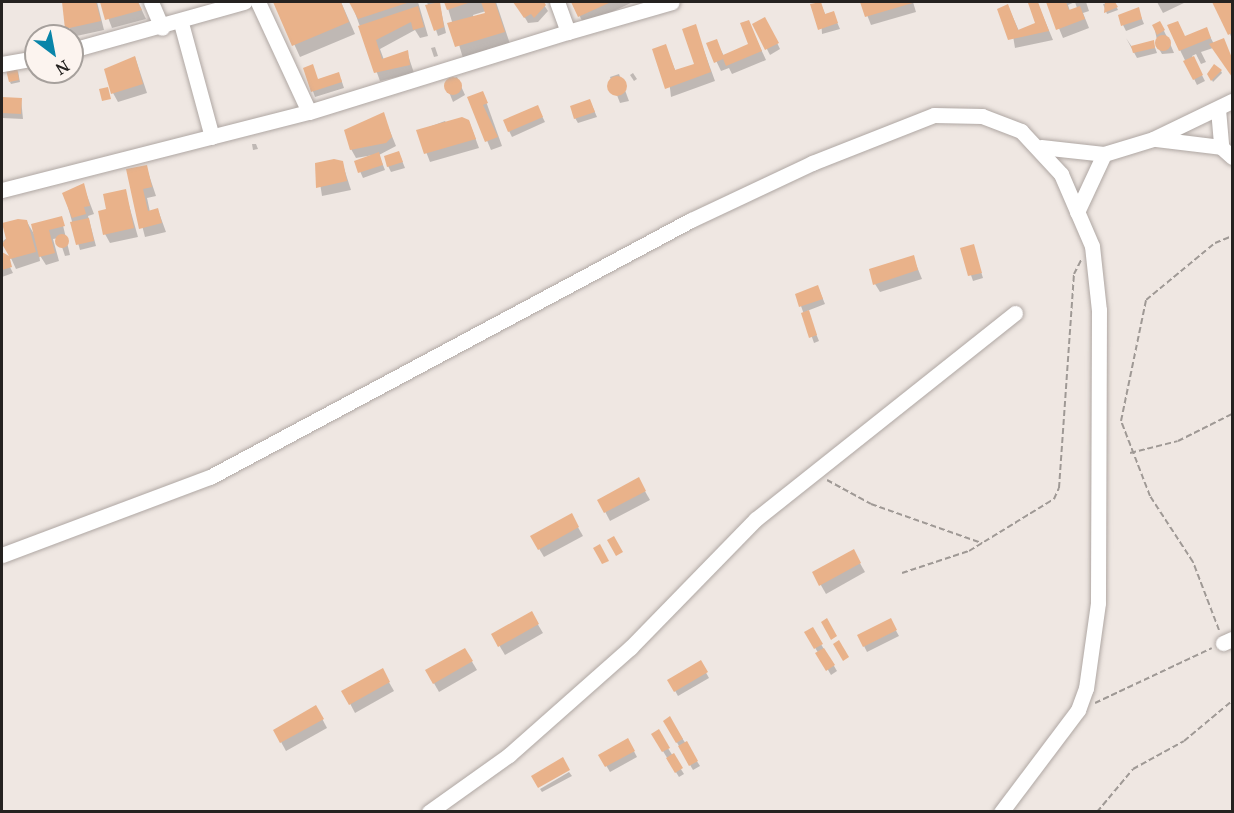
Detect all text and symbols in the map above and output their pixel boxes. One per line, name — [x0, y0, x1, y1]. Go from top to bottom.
north arrow — [24, 24, 84, 84]
text: N — [51, 55, 74, 80]

